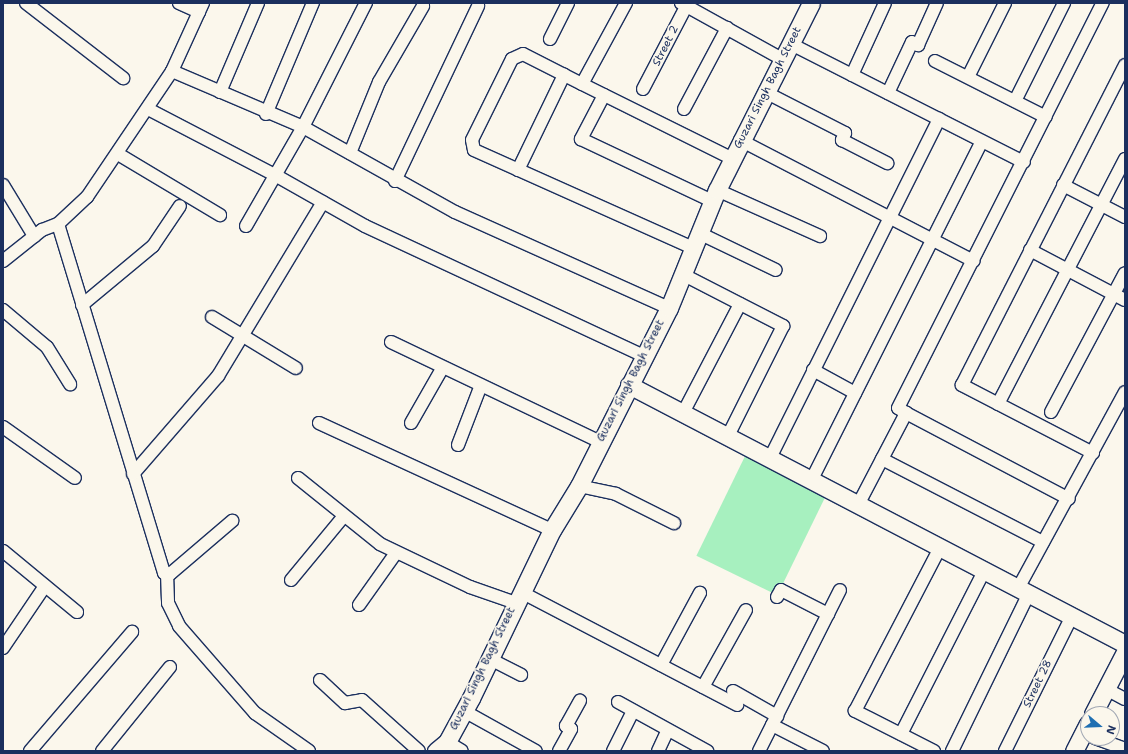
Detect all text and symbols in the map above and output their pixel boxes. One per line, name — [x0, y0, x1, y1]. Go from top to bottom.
street label: Street 2 — [650, 23, 682, 69]
street label: Guzari Singh Bagh Street — [731, 25, 805, 151]
street label: Guzari Singh Bagh Street — [594, 318, 668, 444]
street label: Guzari Singh Bagh Street — [447, 605, 519, 733]
street label: Street 28 — [1021, 658, 1055, 710]
north arrow — [1080, 706, 1120, 746]
text: N — [1102, 723, 1119, 736]

